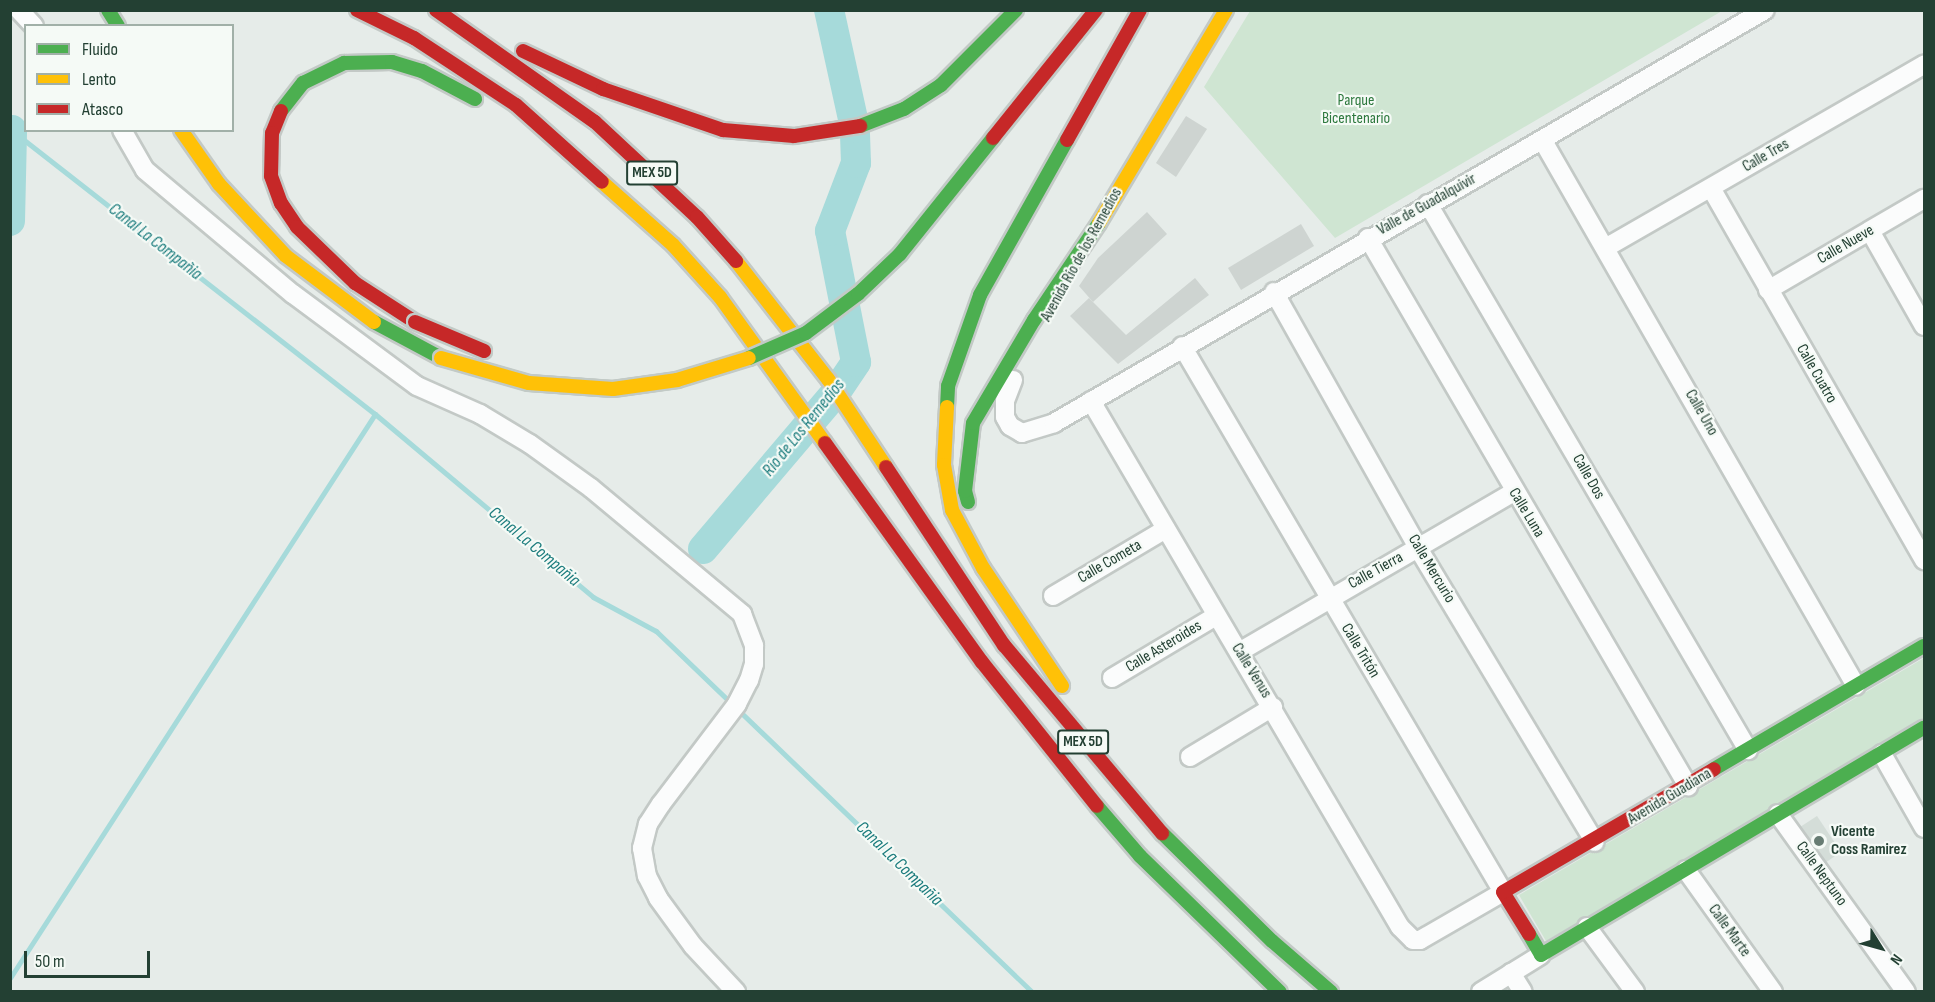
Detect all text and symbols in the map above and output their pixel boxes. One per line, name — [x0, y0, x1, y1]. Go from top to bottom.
legend — [24, 24, 234, 132]
text: Fluido — [82, 39, 118, 60]
text: Lento — [82, 69, 116, 90]
park label: Parque Bicentenario — [1322, 91, 1390, 129]
text: Atasco — [82, 99, 123, 120]
street label: Calle Tres — [1739, 135, 1793, 177]
road number: MEX 5D — [625, 161, 679, 185]
street label: Valle de Guadalquivir — [1374, 170, 1480, 240]
street label: Avenida Río de los Remedios — [1037, 185, 1127, 325]
water label: Canal La Compañia — [104, 199, 206, 285]
street label: Calle Nueve — [1814, 221, 1878, 269]
street label: Calle Cuatro — [1791, 341, 1841, 407]
water label: Río de Los Remedios — [758, 375, 850, 481]
street label: Calle Uno — [1680, 387, 1722, 439]
street label: Calle Dos — [1567, 451, 1609, 503]
street label: Calle Luna — [1504, 485, 1548, 541]
water label: Canal La Compañia — [484, 502, 584, 592]
street label: Calle Mercurio — [1403, 531, 1459, 607]
street label: Calle Cometa — [1075, 536, 1145, 588]
street label: Calle Tierra — [1345, 548, 1407, 594]
street label: Calle Asteroides — [1123, 617, 1205, 677]
street label: Calle Tritón — [1336, 620, 1384, 682]
street label: Calle Venus — [1227, 640, 1275, 702]
road number: MEX 5D — [1056, 730, 1110, 754]
street label: Avenida Guadiana — [1625, 765, 1715, 829]
water label: Canal La Compañia — [851, 817, 947, 911]
place label: Vicente Coss Ramirez — [1831, 822, 1907, 860]
marker: Vicente Coss Ramirez — [1812, 834, 1826, 848]
street label: Calle Neptuno — [1791, 838, 1851, 910]
street label: Calle Marte — [1704, 901, 1754, 961]
north arrow — [1851, 918, 1911, 978]
scale bar — [27, 939, 153, 977]
text: N — [1886, 950, 1906, 968]
text: 50 m — [35, 951, 65, 972]

